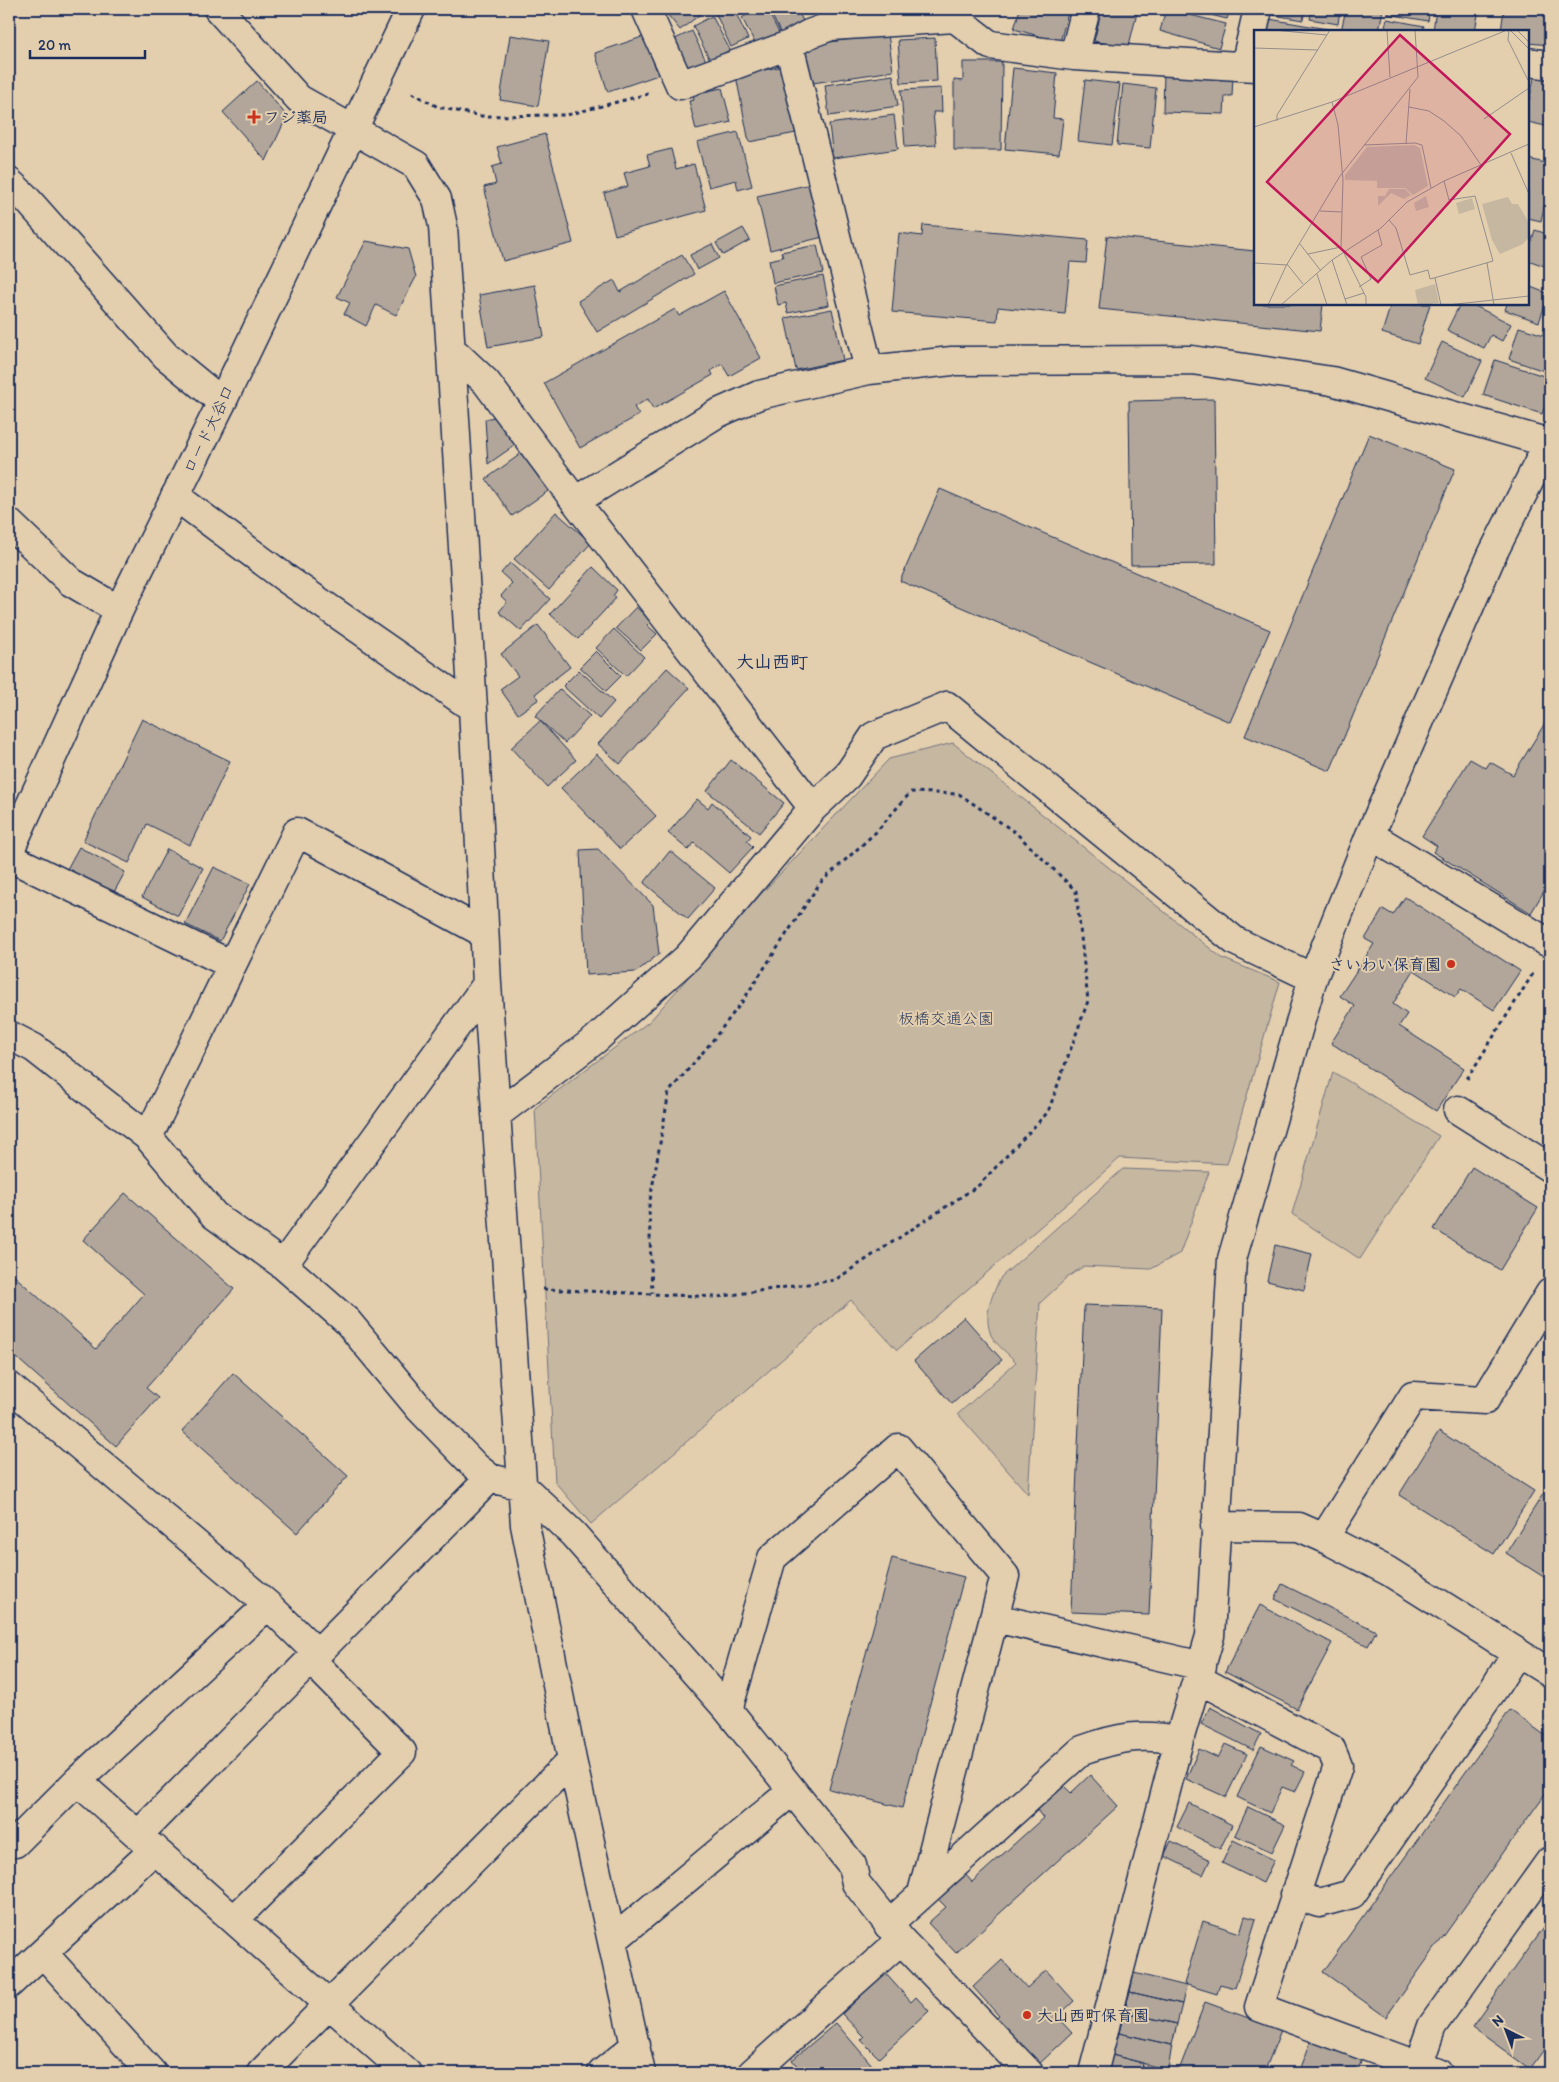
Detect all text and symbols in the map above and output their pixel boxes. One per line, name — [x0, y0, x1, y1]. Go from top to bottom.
scale bar — [30, 28, 145, 60]
inset map — [1254, 30, 1529, 305]
text: 20 m — [38, 36, 72, 54]
place label: フジ薬局 — [264, 108, 328, 127]
marker: フジ薬局 — [248, 111, 260, 123]
street label: ロード大谷口 — [179, 382, 238, 477]
district label: 大山西町 — [736, 651, 808, 673]
place label: さいわい保育園 — [1329, 955, 1441, 974]
marker: さいわい保育園 — [1445, 958, 1457, 970]
park label: 板橋交通公園 — [898, 1009, 994, 1028]
north arrow — [1482, 2004, 1532, 2054]
place label: 大山西町保育園 — [1037, 2006, 1149, 2025]
marker: 大山西町保育園 — [1021, 2009, 1033, 2021]
text: N — [1488, 2011, 1507, 2030]

